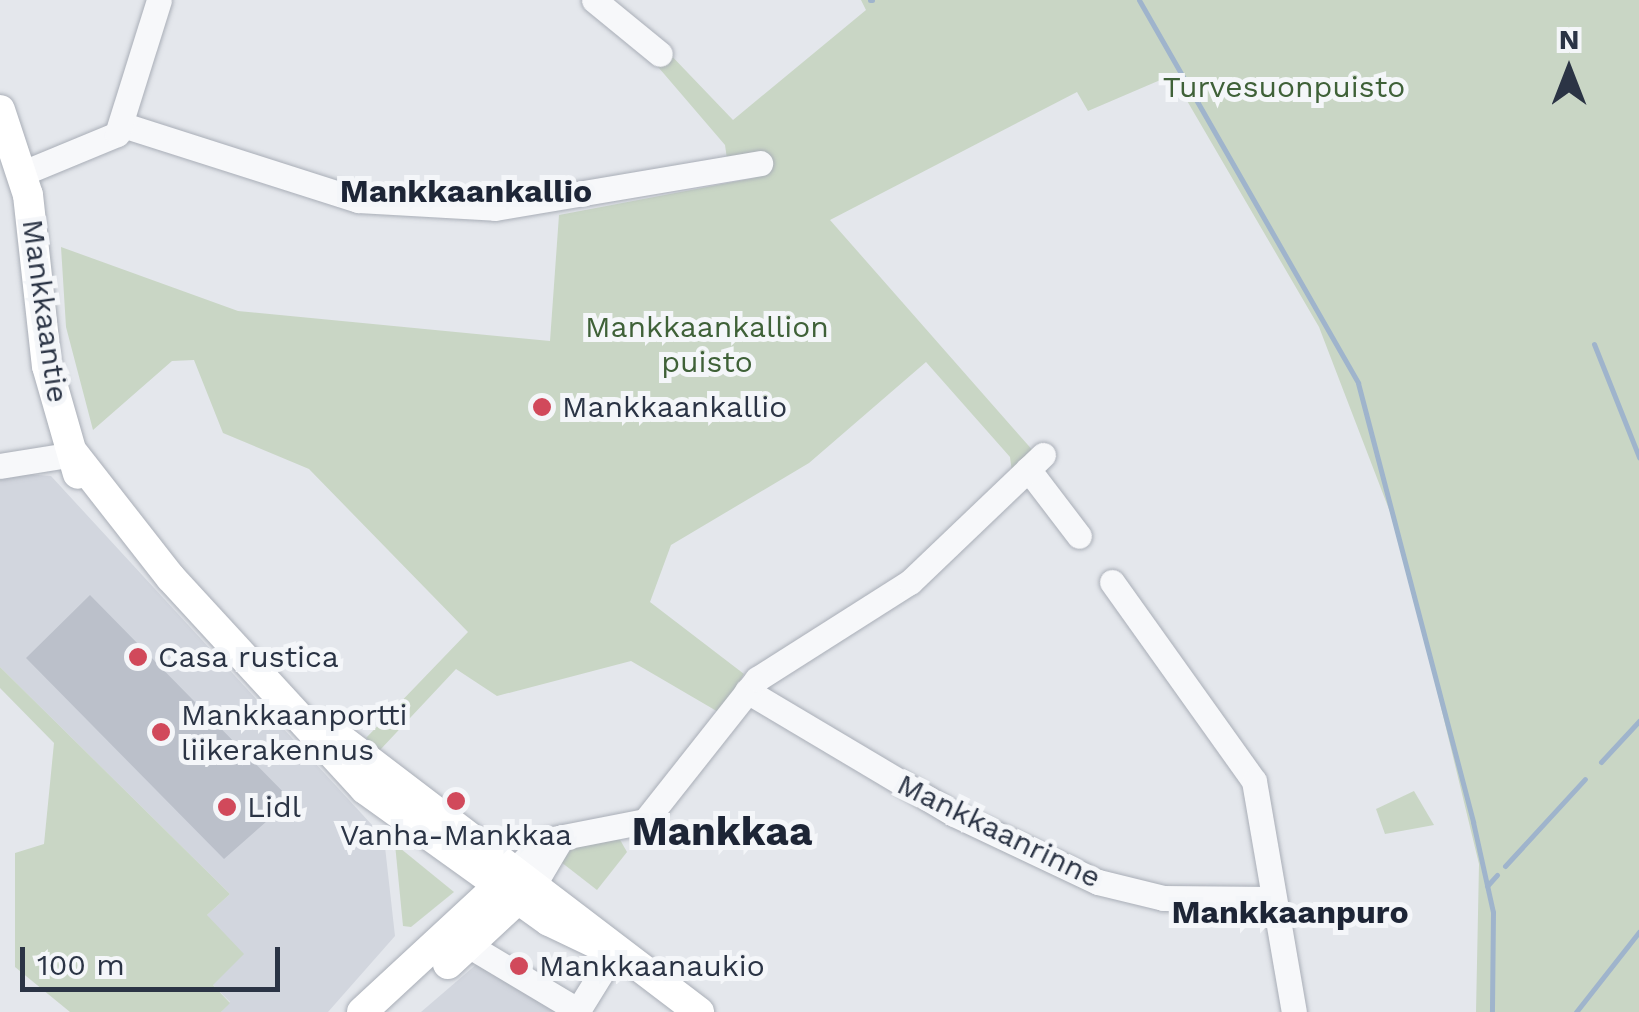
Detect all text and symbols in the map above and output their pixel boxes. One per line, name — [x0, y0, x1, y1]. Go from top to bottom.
north arrow — [1519, 20, 1619, 120]
text: N — [1559, 23, 1579, 56]
park label: Turvesuonpuisto — [1163, 69, 1405, 105]
district label: Mankkaankallio — [340, 172, 592, 210]
street label: Mankkaantie — [14, 217, 76, 405]
park label: Mankkaankallion puisto — [585, 309, 829, 380]
place label: Mankkaankallio — [562, 389, 787, 425]
marker: Mankkaankallio — [531, 396, 553, 418]
place label: Casa rustica — [158, 639, 339, 675]
marker: Casa rustica — [127, 646, 149, 668]
place label: Mankkaanportti liikerakennus — [181, 697, 408, 768]
marker: Mankkaanportti liikerakennus — [150, 721, 172, 743]
street label: Mankkaanrinne — [891, 766, 1107, 896]
place label: Lidl — [247, 789, 301, 825]
marker: Vanha-Mankkaa — [445, 790, 467, 812]
marker: Lidl — [216, 796, 238, 818]
district label: Mankkaa — [632, 808, 812, 856]
place label: Vanha-Mankkaa — [340, 817, 572, 853]
district label: Mankkaanpuro — [1171, 893, 1409, 931]
scale bar — [25, 927, 285, 989]
text: 100 m — [37, 947, 125, 982]
place label: Mankkaanaukio — [539, 948, 765, 984]
marker: Mankkaanaukio — [508, 955, 530, 977]

